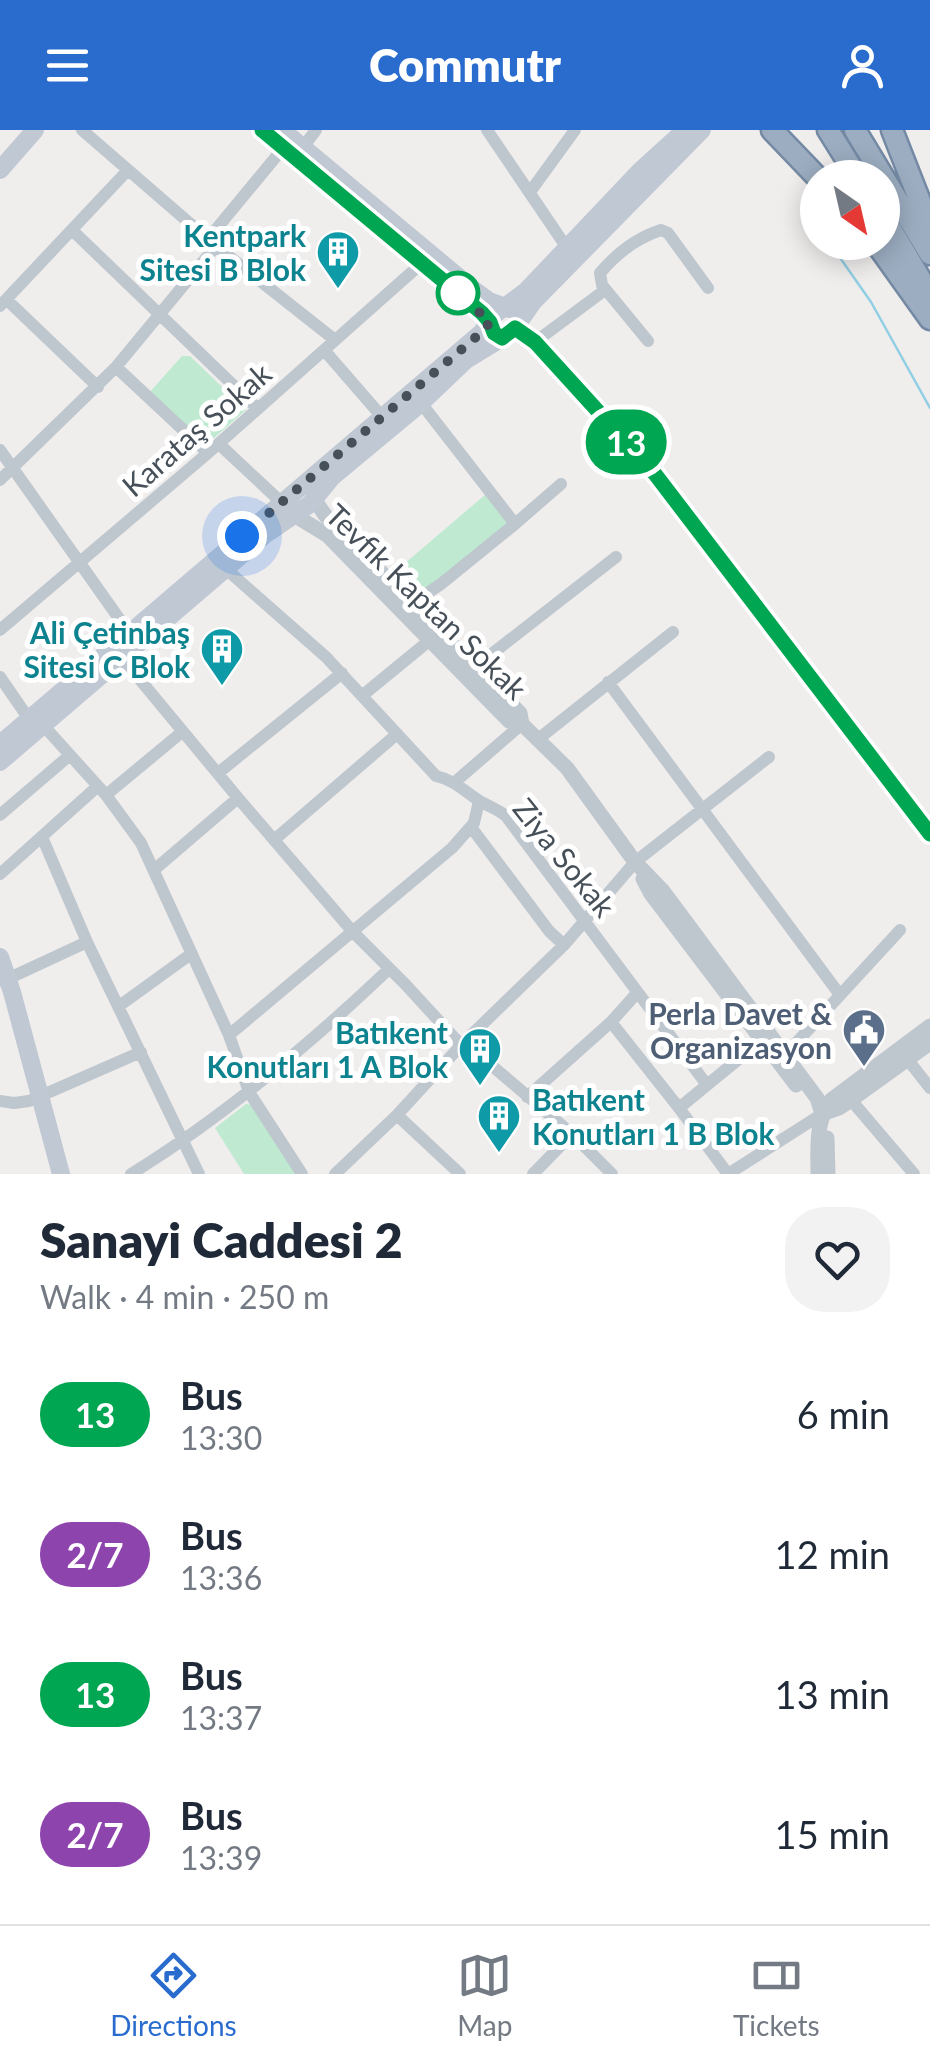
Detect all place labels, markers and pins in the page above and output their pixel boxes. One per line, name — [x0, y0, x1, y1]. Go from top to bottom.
place label: Kentpark Sitesi B Blok — [140, 217, 307, 287]
building icon: Kentpark Sitesi B Blok — [315, 229, 361, 290]
unlabelled marker — [437, 272, 479, 314]
place label: Ali Çetinbaş Sitesi C Blok — [23, 614, 191, 684]
building icon: Ali Çetinbaş Sitesi C Blok — [199, 626, 245, 687]
place label: Perla Davet & Organizasyon — [648, 995, 832, 1065]
public building icon: Perla Davet & Organizasyon — [841, 1007, 887, 1068]
place label: Batıkent Konutları 1 A Blok — [206, 1014, 449, 1084]
building icon: Batıkent Konutları 1 A Blok — [457, 1026, 503, 1087]
place label: Batıkent Konutları 1 B Blok — [532, 1081, 775, 1151]
building icon: Batıkent Konutları 1 B Blok — [476, 1093, 522, 1154]

